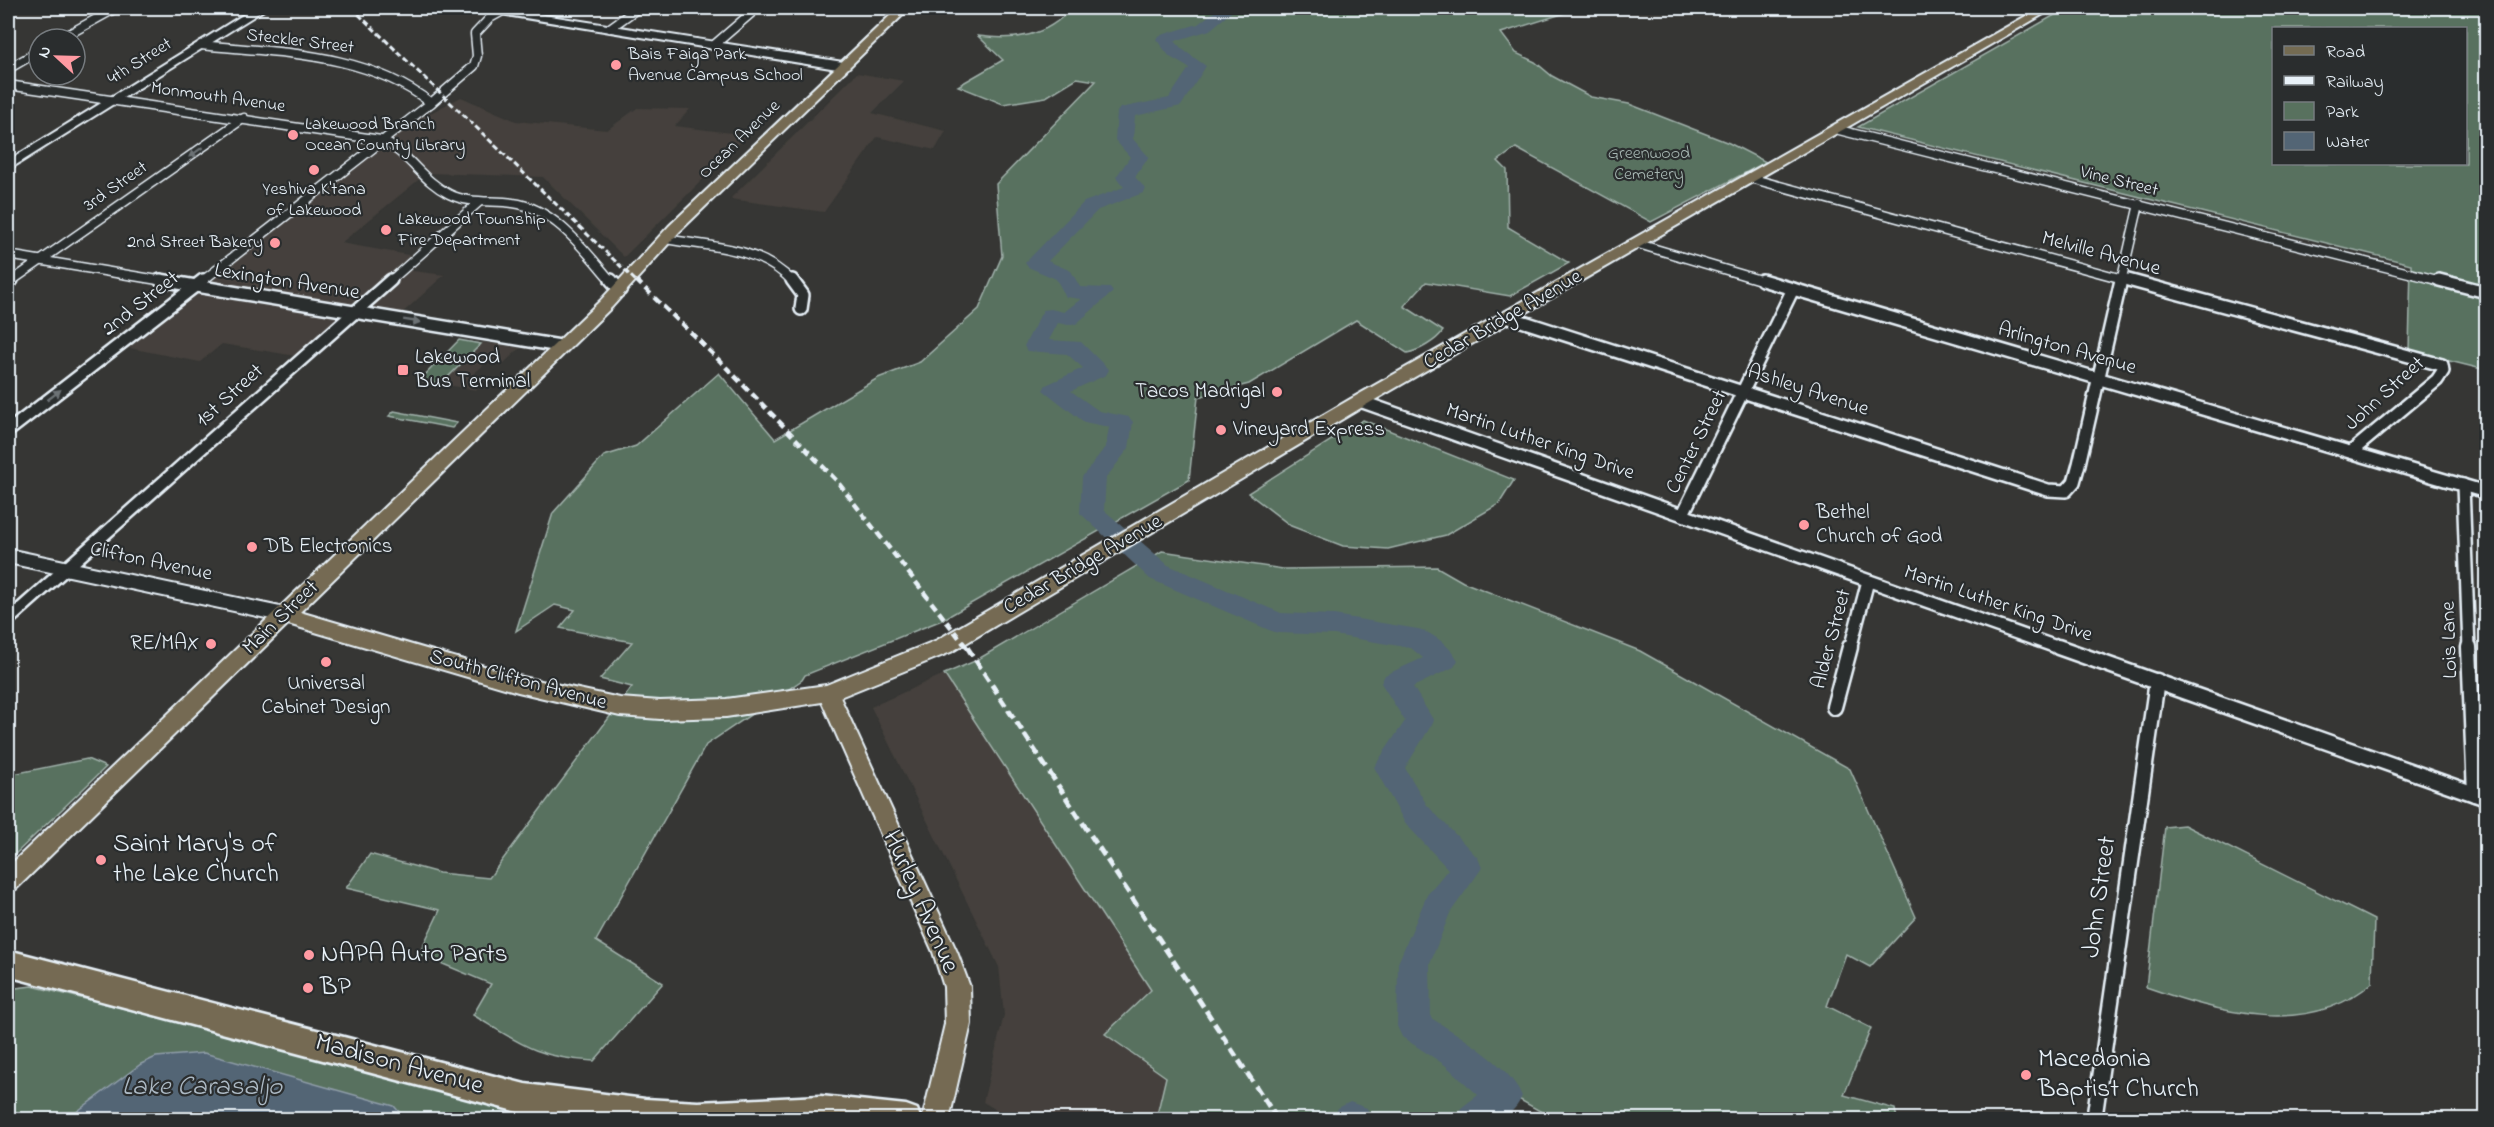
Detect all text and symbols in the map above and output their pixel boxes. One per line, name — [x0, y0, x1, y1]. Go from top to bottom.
street label: Steckler Street — [245, 23, 355, 61]
north arrow — [27, 27, 87, 87]
legend — [2272, 27, 2467, 165]
street label: 4th Street — [103, 32, 177, 92]
text: Road — [2326, 40, 2365, 66]
text: N — [32, 42, 58, 62]
place label: Bais Faiga Park Avenue Campus School — [627, 42, 803, 89]
marker: Bais Faiga Park Avenue Campus School — [609, 58, 623, 72]
text: Railway — [2326, 70, 2383, 96]
street label: Monmouth Avenue — [149, 76, 288, 120]
street label: Ocean Avenue — [693, 94, 787, 186]
text: Park — [2326, 100, 2359, 126]
place label: Lakewood Branch Ocean County Library — [305, 112, 465, 159]
marker: Lakewood Branch Ocean County Library — [286, 128, 300, 142]
text: Water — [2326, 130, 2370, 156]
park label: Greenwood Cemetery — [1608, 141, 1690, 188]
one-way arrow — [188, 146, 204, 157]
street label: 3rd Street — [79, 155, 153, 219]
street label: Vine Street — [2076, 160, 2161, 204]
marker: Yeshiva K'tana of Lakewood — [307, 163, 321, 177]
place label: Yeshiva K'tana of Lakewood — [262, 177, 366, 224]
place label: Lakewood Township Fire Department — [397, 207, 546, 254]
marker: Lakewood Township Fire Department — [379, 223, 393, 237]
street label: Melville Avenue — [2038, 224, 2164, 284]
place label: 2nd Street Bakery — [127, 230, 263, 256]
marker: 2nd Street Bakery — [268, 236, 282, 250]
street label: Lexington Avenue — [212, 256, 362, 310]
street label: Cedar Bridge Avenue — [1418, 262, 1590, 379]
street label: 2nd Street — [96, 264, 186, 344]
street label: Arlington Avenue — [1994, 315, 2140, 385]
one-way arrow — [403, 317, 422, 326]
place label: Lakewood Bus Terminal — [414, 343, 530, 397]
street label: John Street — [2338, 350, 2432, 438]
street label: 1st Street — [189, 357, 271, 435]
street label: Ashley Avenue — [1743, 357, 1873, 427]
marker: Lakewood Bus Terminal — [396, 363, 410, 377]
place label: Tacos Madrigal — [1135, 377, 1265, 409]
marker: Tacos Madrigal — [1270, 385, 1284, 399]
street label: Center Street — [1659, 385, 1735, 499]
one-way arrow — [46, 390, 61, 402]
street label: Martin Luther King Drive — [1441, 396, 1639, 490]
place label: Vineyard Express — [1232, 415, 1385, 447]
marker: Vineyard Express — [1214, 423, 1228, 437]
place label: Bethel Church of God — [1815, 498, 1943, 552]
street label: Cedar Bridge Avenue — [998, 507, 1170, 624]
marker: Bethel Church of God — [1797, 518, 1811, 532]
place label: DB Electronics — [263, 532, 392, 562]
street label: Clifton Avenue — [87, 534, 215, 590]
marker: DB Electronics — [245, 540, 259, 554]
street label: Martin Luther King Drive — [1899, 558, 2097, 652]
street label: Main Street — [236, 574, 326, 662]
street label: Alder Street — [1804, 586, 1860, 692]
street label: Lois Lane — [2434, 600, 2466, 679]
place label: RE/MAX — [130, 629, 199, 659]
marker: RE/MAX — [204, 637, 218, 651]
street label: South Clifton Avenue — [426, 642, 611, 718]
marker: Universal Cabinet Design — [319, 655, 333, 669]
place label: Universal Cabinet Design — [262, 669, 390, 725]
street label: Hurley Avenue — [872, 825, 969, 980]
place label: Saint Mary's of the Lake Church — [113, 826, 279, 894]
street label: John Street — [2073, 833, 2127, 960]
marker: Saint Mary's of the Lake Church — [94, 853, 108, 867]
place label: NAPA Auto Parts — [321, 936, 508, 974]
marker: NAPA Auto Parts — [302, 948, 316, 962]
place label: BP — [319, 969, 351, 1007]
marker: BP — [301, 981, 315, 995]
street label: Madison Avenue — [311, 1024, 488, 1106]
place label: Macedonia Baptist Church — [2037, 1041, 2199, 1109]
water label: Lake Carasaljo — [122, 1068, 283, 1107]
marker: Macedonia Baptist Church — [2019, 1068, 2033, 1082]

